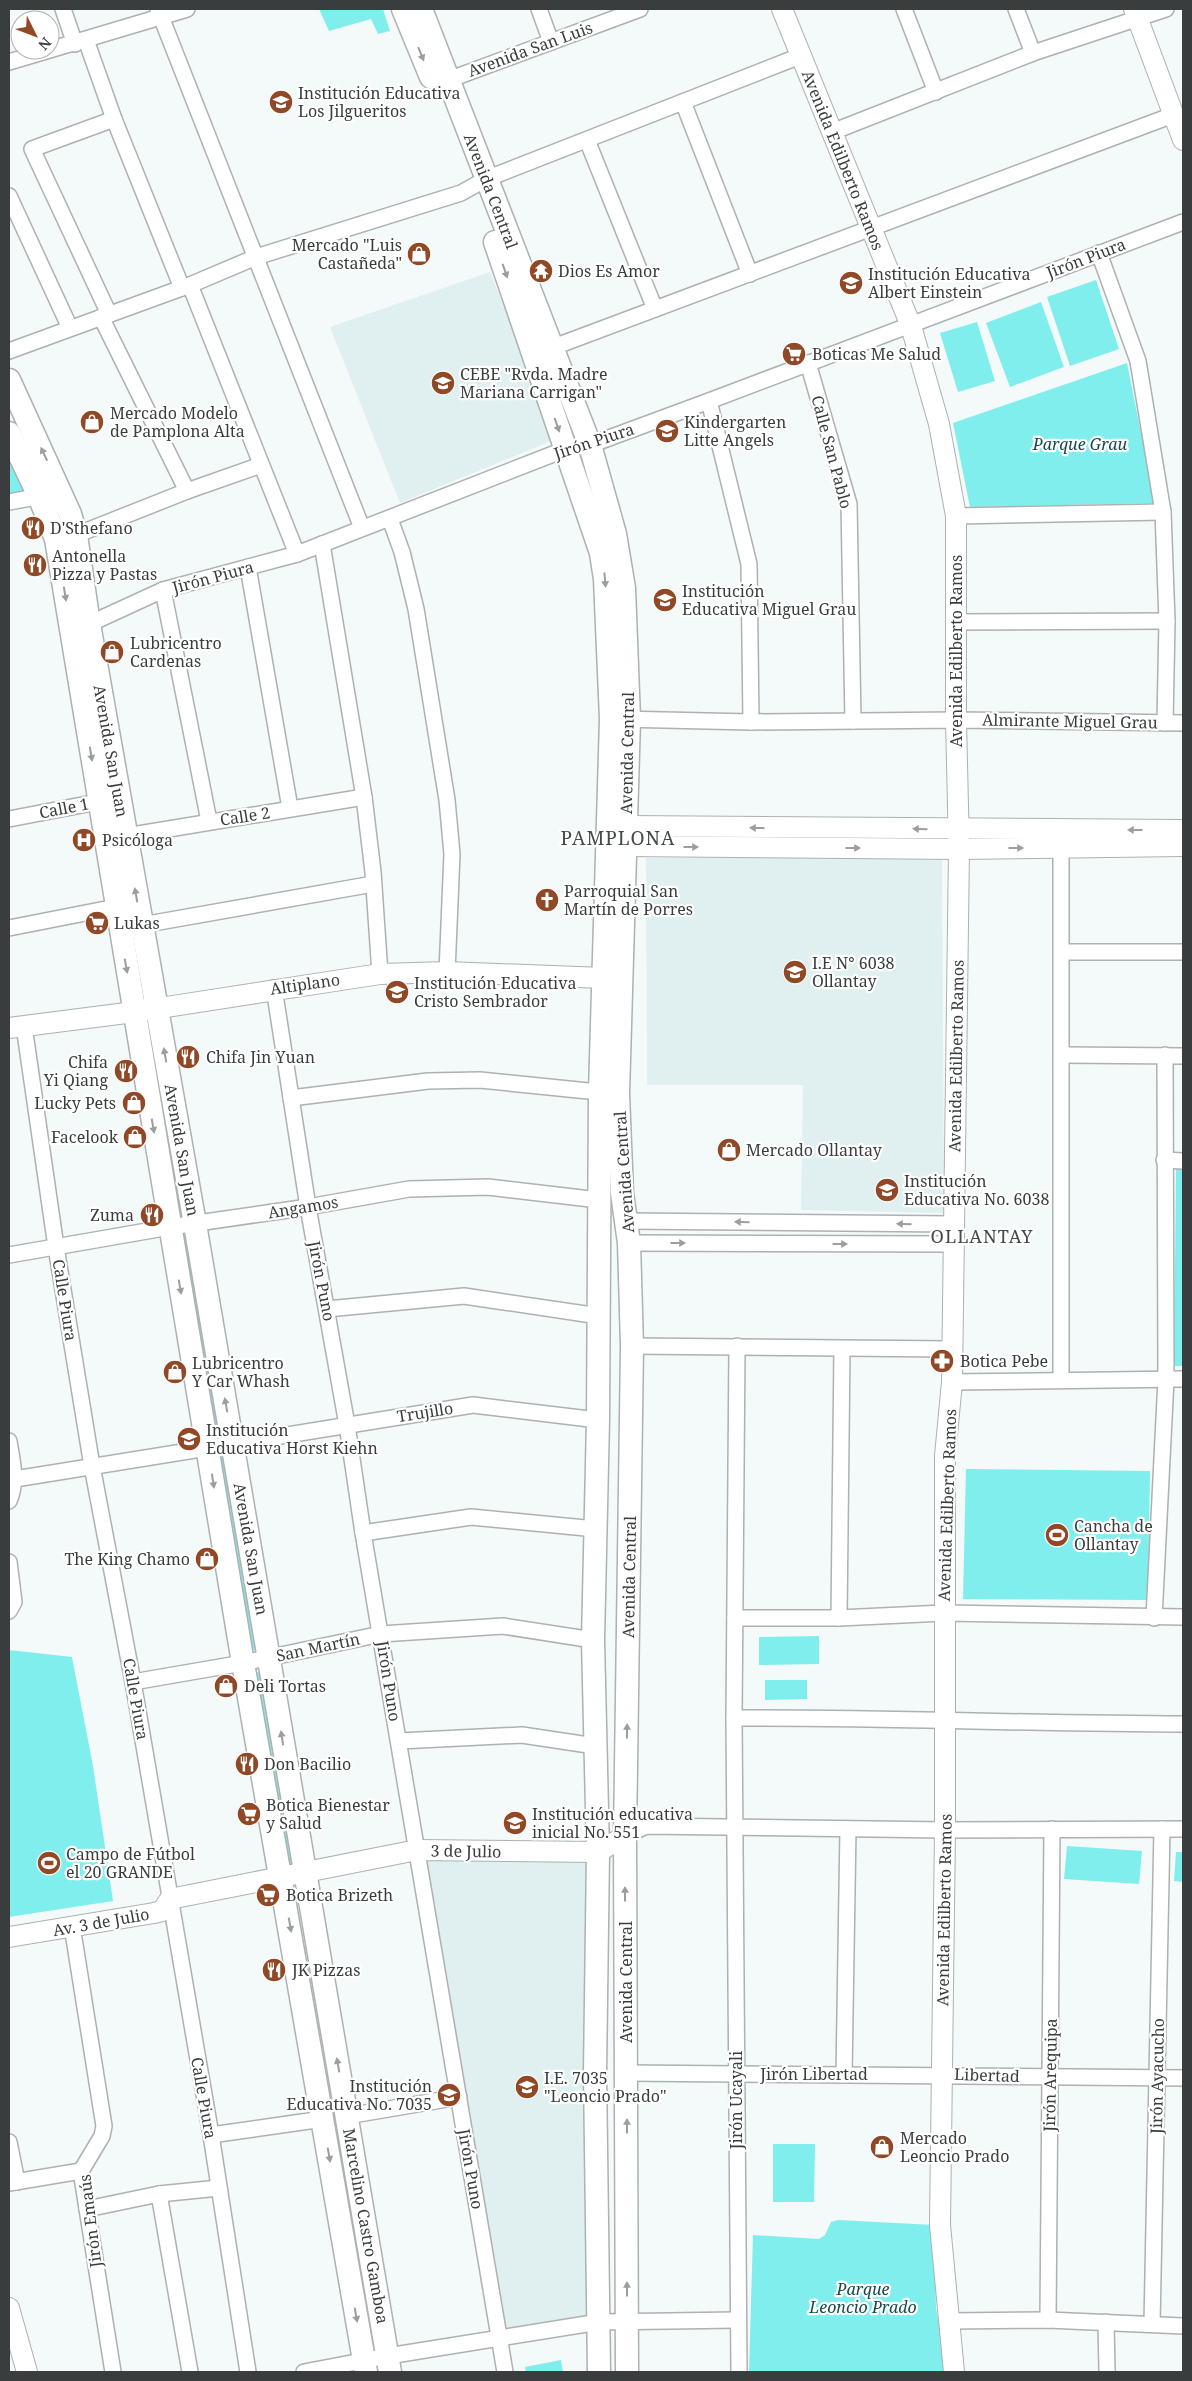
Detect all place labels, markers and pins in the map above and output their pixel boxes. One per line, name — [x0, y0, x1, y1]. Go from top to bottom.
place label: Institución Educativa Los Jilgueritos — [298, 82, 461, 122]
school or university icon: Institución Educativa Los Jilgueritos — [268, 89, 294, 115]
place label: Mercado "Luis Castañeda" — [292, 234, 402, 274]
shop icon: Mercado "Luis Castañeda" — [406, 241, 432, 267]
temple icon: Dios Es Amor — [528, 258, 554, 284]
place label: Dios Es Amor — [558, 260, 660, 282]
place label: Institución Educativa Albert Einstein — [868, 263, 1031, 303]
school or university icon: Institución Educativa Albert Einstein — [838, 270, 864, 296]
supermarket icon: Boticas Me Salud — [781, 341, 807, 367]
place label: Boticas Me Salud — [812, 343, 941, 365]
place label: CEBE "Rvda. Madre Mariana Carrigan" — [460, 363, 607, 403]
school or university icon: CEBE "Rvda. Madre Mariana Carrigan" — [430, 370, 456, 396]
place label: Mercado Modelo de Pamplona Alta — [110, 402, 245, 442]
shop icon: Mercado Modelo de Pamplona Alta — [79, 409, 105, 435]
place label: Kindergarten Litte Angels — [684, 411, 786, 451]
school or university icon: Kindergarten Litte Angels — [654, 418, 680, 444]
restaurant icon: D'Sthefano — [20, 515, 46, 541]
place label: D'Sthefano — [50, 517, 133, 539]
place label: Antonella Pizza y Pastas — [52, 545, 157, 585]
restaurant icon: Antonella Pizza y Pastas — [22, 552, 48, 578]
place label: Institución Educativa Miguel Grau — [682, 580, 856, 620]
school or university icon: Institución Educativa Miguel Grau — [652, 587, 678, 613]
place label: Lubricentro Cardenas — [130, 632, 222, 672]
shop icon: Lubricentro Cardenas — [99, 639, 125, 665]
hospital icon: Psicóloga — [71, 827, 97, 853]
place label: Psicóloga — [102, 829, 173, 851]
place label: Parroquial San Martín de Porres — [564, 880, 693, 920]
church icon: Parroquial San Martín de Porres — [534, 887, 560, 913]
supermarket icon: Lukas — [84, 910, 110, 936]
place label: Lukas — [114, 912, 160, 934]
place label: I.E N° 6038 Ollantay — [812, 952, 895, 992]
school or university icon: I.E N° 6038 Ollantay — [782, 959, 808, 985]
place label: Institución Educativa Cristo Sembrador — [414, 972, 577, 1012]
school or university icon: Institución Educativa Cristo Sembrador — [384, 979, 410, 1005]
restaurant icon: Chifa Jin Yuan — [175, 1044, 201, 1070]
place label: Chifa Jin Yuan — [206, 1046, 315, 1068]
place label: Chifa Yi Qiang — [43, 1051, 108, 1091]
restaurant icon: Chifa Yi Qiang — [113, 1058, 139, 1084]
shop icon: Lucky Pets — [121, 1090, 147, 1116]
place label: Lucky Pets — [34, 1092, 116, 1114]
shop icon: Facelook — [122, 1124, 148, 1150]
place label: Facelook — [51, 1126, 119, 1148]
shop icon: Mercado Ollantay — [716, 1137, 742, 1163]
place label: Mercado Ollantay — [746, 1139, 883, 1161]
place label: Institución Educativa No. 6038 — [904, 1170, 1049, 1210]
school or university icon: Institución Educativa No. 6038 — [874, 1177, 900, 1203]
restaurant icon: Zuma — [139, 1202, 165, 1228]
place label: Zuma — [90, 1204, 134, 1226]
pharmacy icon: Botica Pebe — [929, 1348, 955, 1374]
place label: Botica Pebe — [960, 1350, 1048, 1372]
place label: Lubricentro Y Car Whash — [191, 1352, 290, 1392]
shop icon: Lubricentro Y Car Whash — [162, 1359, 188, 1385]
place label: Institución Educativa Horst Kiehn — [206, 1419, 378, 1459]
school or university icon: Institución Educativa Horst Kiehn — [176, 1426, 202, 1452]
place label: Cancha de Ollantay — [1074, 1515, 1153, 1555]
sports icon: Cancha de Ollantay — [1044, 1522, 1070, 1548]
shop icon: The King Chamo — [194, 1546, 220, 1572]
place label: The King Chamo — [65, 1548, 190, 1570]
shop icon: Deli Tortas — [213, 1673, 239, 1699]
place label: Deli Tortas — [244, 1675, 326, 1697]
restaurant icon: Don Bacilio — [234, 1751, 260, 1777]
place label: Don Bacilio — [264, 1753, 351, 1775]
place label: Botica Bienestar y Salud — [266, 1794, 390, 1834]
supermarket icon: Botica Bienestar y Salud — [236, 1801, 262, 1827]
place label: Institución educativa inicial No. 551 — [532, 1803, 693, 1843]
school or university icon: Institución educativa inicial No. 551 — [502, 1810, 528, 1836]
place label: Campo de Fútbol el 20 GRANDE — [66, 1843, 195, 1883]
sports icon: Campo de Fútbol el 20 GRANDE — [36, 1850, 62, 1876]
supermarket icon: Botica Brizeth — [255, 1882, 281, 1908]
place label: Botica Brizeth — [286, 1884, 393, 1906]
restaurant icon: JK Pizzas — [261, 1957, 287, 1983]
place label: JK Pizzas — [291, 1959, 360, 1981]
place label: I.E. 7035 "Leoncio Prado" — [544, 2067, 666, 2107]
school or university icon: I.E. 7035 "Leoncio Prado" — [514, 2074, 540, 2100]
place label: Institución Educativa No. 7035 — [287, 2075, 432, 2115]
school or university icon: Institución Educativa No. 7035 — [436, 2082, 462, 2108]
place label: Mercado Leoncio Prado — [900, 2127, 1009, 2167]
shop icon: Mercado Leoncio Prado — [869, 2134, 895, 2160]

